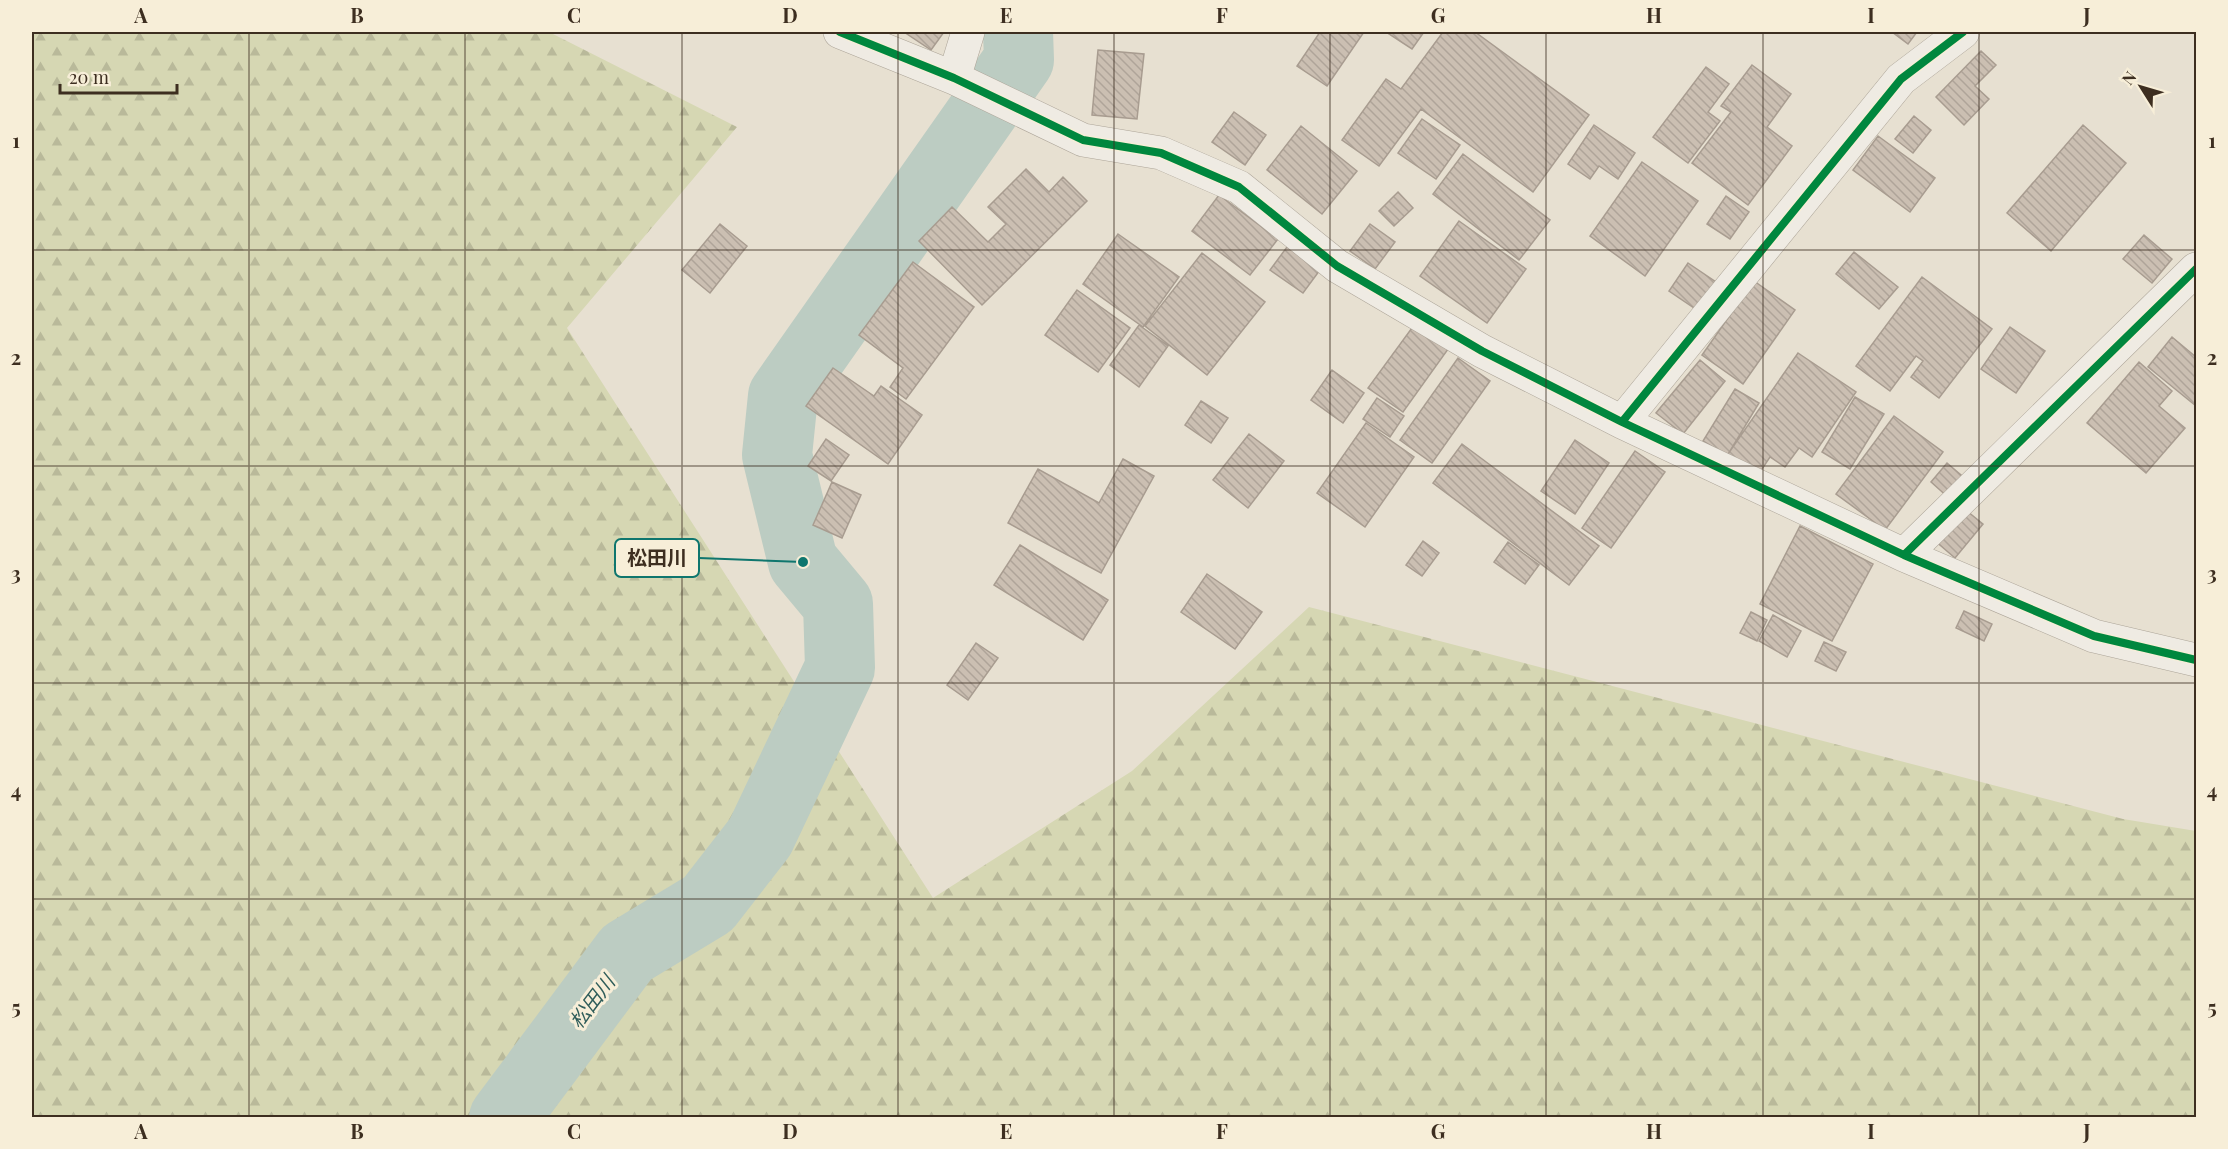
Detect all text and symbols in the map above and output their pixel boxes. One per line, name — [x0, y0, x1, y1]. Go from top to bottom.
text: A — [133, 1, 148, 28]
text: B — [350, 1, 364, 28]
text: C — [567, 1, 581, 28]
text: D — [782, 1, 798, 28]
text: E — [1000, 1, 1012, 28]
text: F — [1216, 1, 1228, 28]
text: G — [1431, 1, 1446, 28]
text: H — [1646, 1, 1662, 28]
text: I — [1867, 1, 1875, 28]
text: J — [2082, 1, 2091, 28]
scale bar — [60, 57, 177, 95]
north arrow — [2111, 57, 2171, 117]
text: 20 m — [69, 65, 109, 89]
text: N — [2117, 66, 2141, 89]
text: 1 — [12, 126, 20, 153]
text: 1 — [2208, 126, 2216, 153]
text: 2 — [11, 343, 21, 370]
text: 2 — [2207, 343, 2217, 370]
callout: 松田川 — [615, 539, 699, 577]
text: 松田川 — [627, 543, 687, 570]
text: 3 — [11, 559, 21, 586]
text: 3 — [2207, 559, 2217, 586]
text: 4 — [11, 776, 21, 803]
text: 4 — [2207, 776, 2217, 803]
water label: 松田川 — [562, 967, 621, 1033]
text: 5 — [11, 993, 21, 1020]
text: 5 — [2207, 993, 2217, 1020]
text: A — [133, 1117, 148, 1144]
text: B — [350, 1117, 364, 1144]
text: C — [567, 1117, 581, 1144]
text: D — [782, 1117, 798, 1144]
text: E — [1000, 1117, 1012, 1144]
text: F — [1216, 1117, 1228, 1144]
text: G — [1431, 1117, 1446, 1144]
text: H — [1646, 1117, 1662, 1144]
text: I — [1867, 1117, 1875, 1144]
text: J — [2082, 1117, 2091, 1144]

